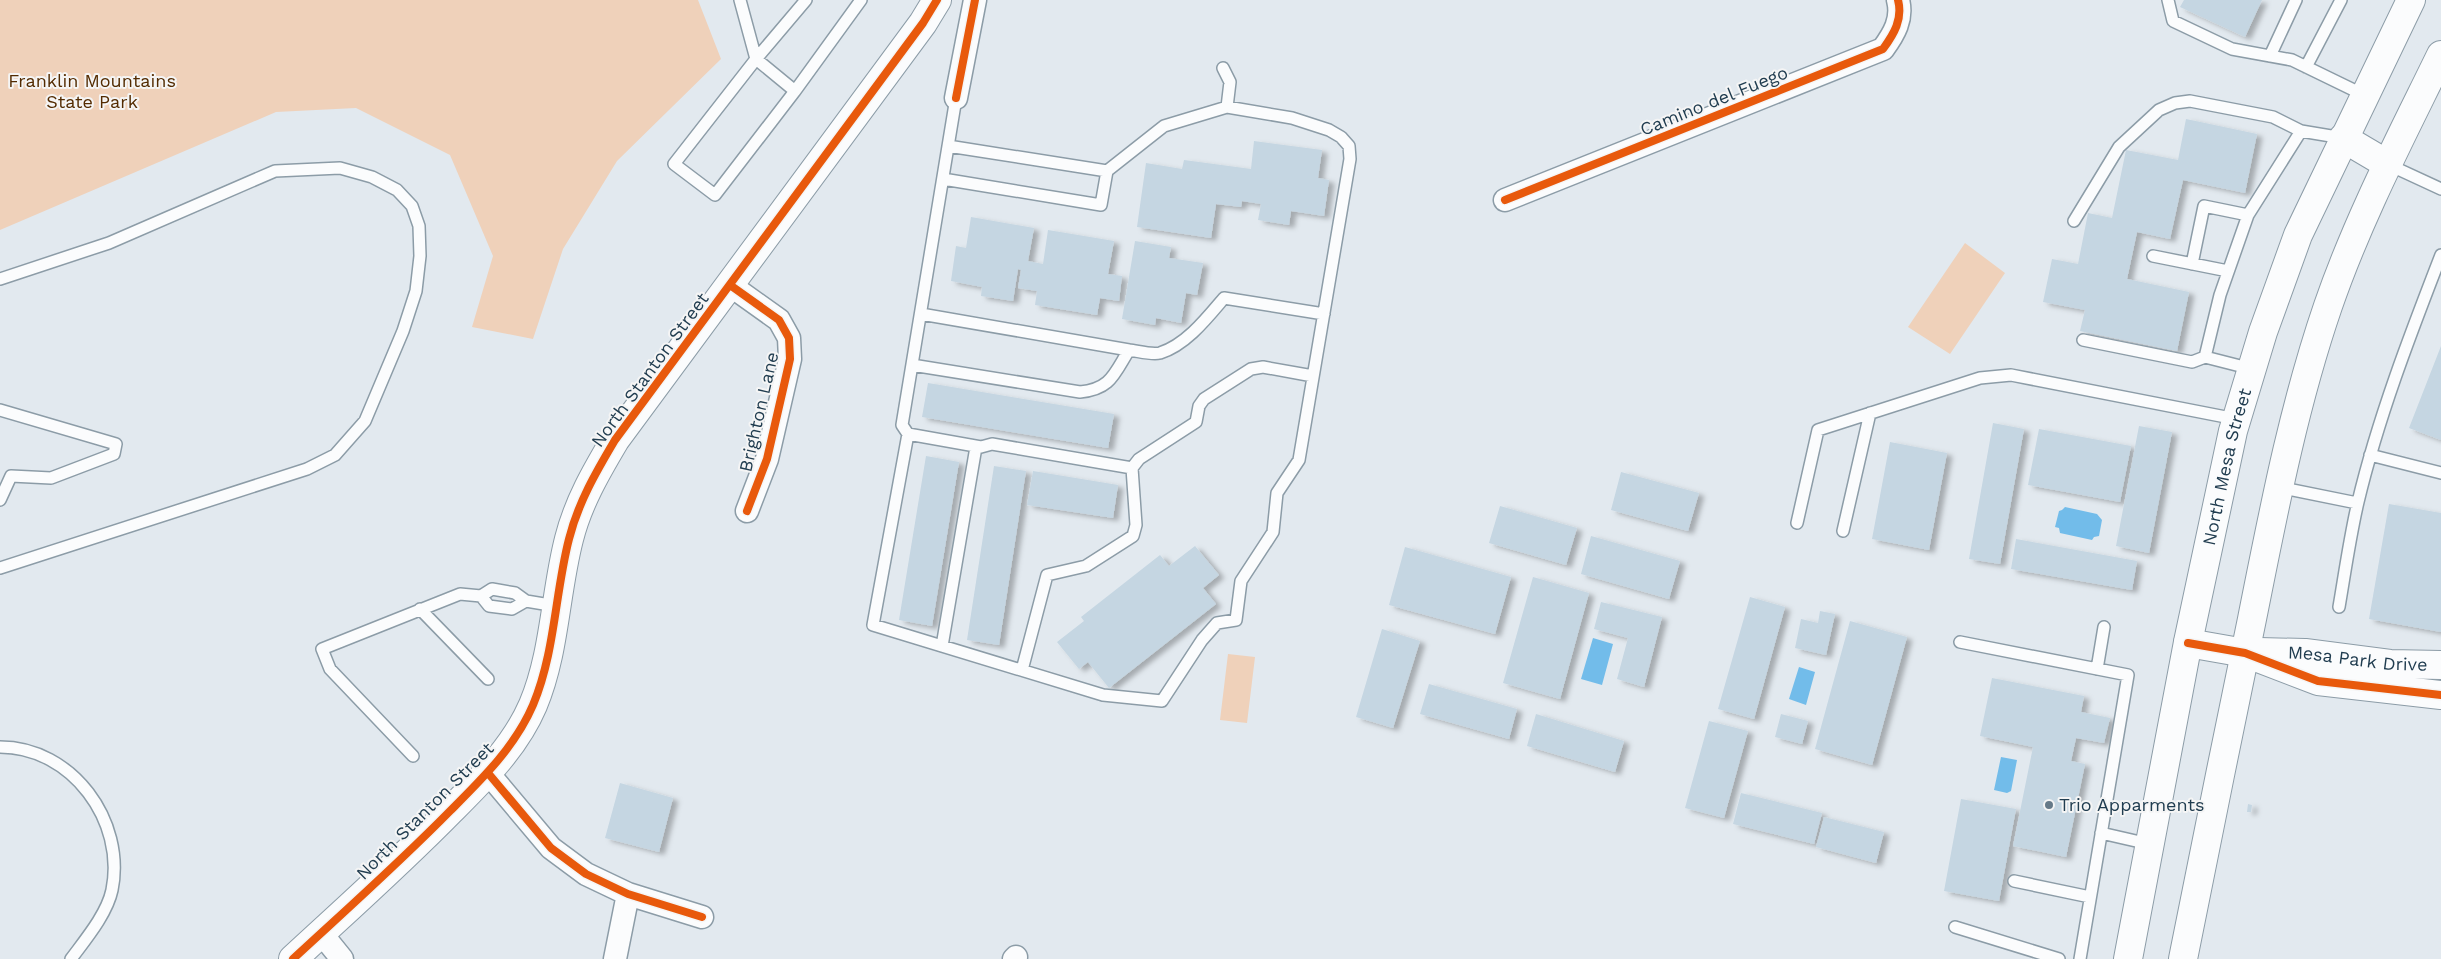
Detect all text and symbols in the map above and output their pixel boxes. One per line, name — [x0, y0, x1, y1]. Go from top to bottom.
street label: Camino del Fuego — [1637, 61, 1791, 140]
park label: Franklin Mountains State Park — [8, 70, 176, 112]
street label: North Stanton Street — [587, 288, 713, 451]
street label: Brighton Lane — [734, 350, 783, 474]
street label: North Mesa Street — [2198, 385, 2255, 547]
street label: Mesa Park Drive — [2288, 642, 2428, 675]
street label: North Stanton Street — [352, 737, 498, 884]
place label: Trio Apparments — [2059, 794, 2205, 815]
marker: Trio Apparments — [2043, 799, 2055, 811]

